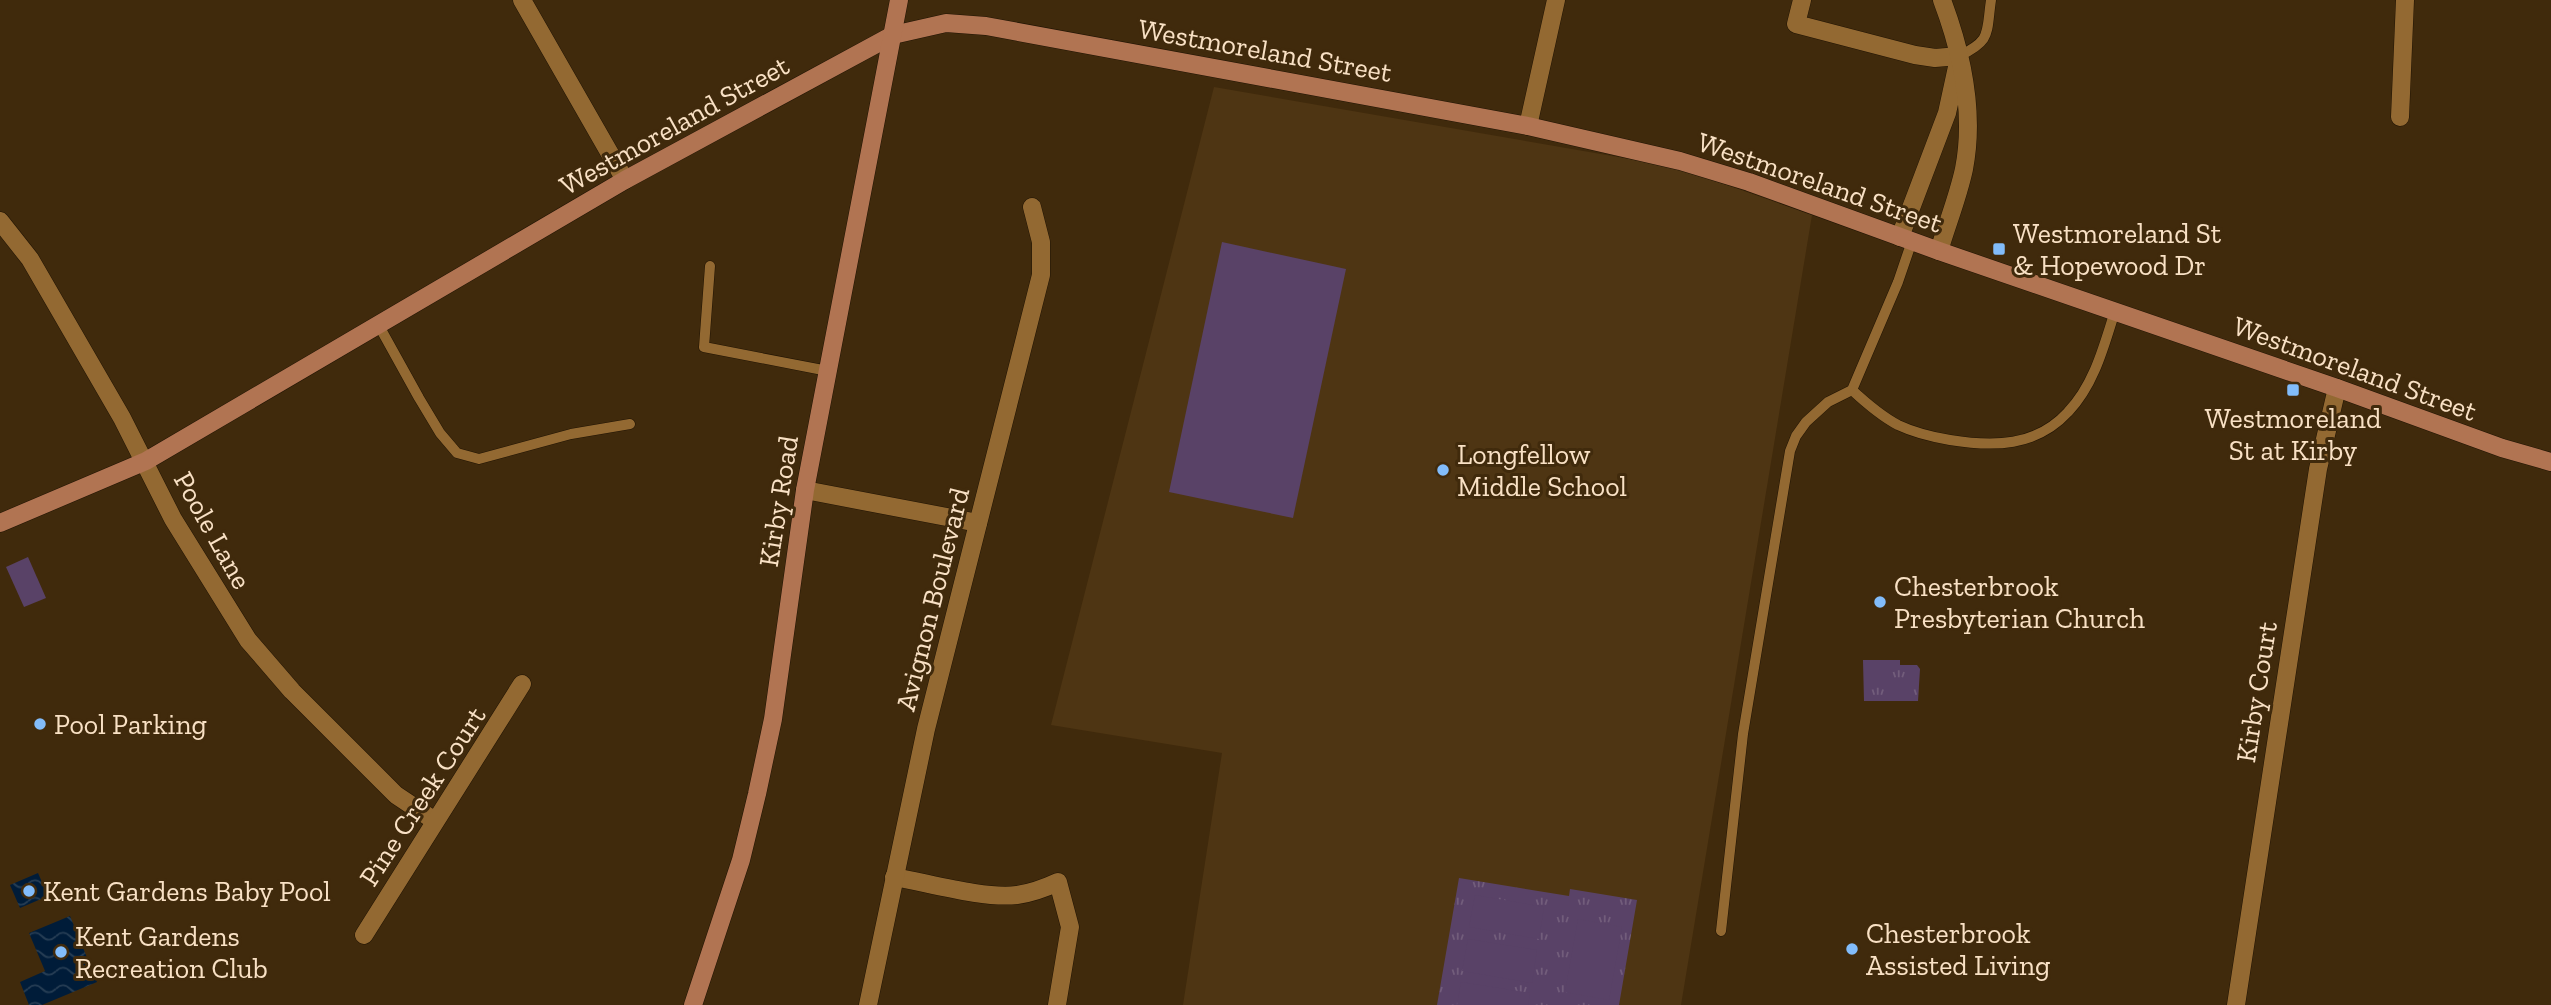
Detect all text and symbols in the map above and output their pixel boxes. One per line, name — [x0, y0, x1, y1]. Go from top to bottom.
street label: Westmoreland Street — [1136, 12, 1395, 89]
street label: Westmoreland Street — [554, 48, 795, 202]
street label: Westmoreland Street — [1693, 125, 1947, 240]
place label: Westmoreland St & Hopewood Dr — [2013, 217, 2222, 282]
marker: Westmoreland St & Hopewood Dr — [1991, 241, 2007, 257]
street label: Westmoreland Street — [2229, 309, 2482, 428]
marker: Westmoreland St at Kirby — [2285, 382, 2301, 398]
place label: Westmoreland St at Kirby — [2205, 402, 2381, 467]
street label: Kirby Road — [752, 433, 805, 569]
place label: Longfellow Middle School — [1457, 438, 1627, 503]
marker: Longfellow Middle School — [1435, 462, 1451, 478]
street label: Poole Lane — [167, 466, 258, 595]
street label: Avignon Boulevard — [889, 484, 976, 714]
place label: Chesterbrook Presbyterian Church — [1894, 570, 2145, 635]
marker: Chesterbrook Presbyterian Church — [1872, 594, 1888, 610]
street label: Kirby Court — [2229, 619, 2284, 765]
street label: Pine Creek Court — [352, 700, 493, 892]
place label: Pool Parking — [54, 708, 207, 741]
marker: Pool Parking — [32, 716, 48, 732]
place label: Kent Gardens Baby Pool — [43, 875, 331, 908]
marker: Kent Gardens Baby Pool — [21, 883, 37, 899]
place label: Chesterbrook Assisted Living — [1866, 917, 2050, 982]
place label: Kent Gardens Recreation Club — [75, 920, 268, 985]
marker: Chesterbrook Assisted Living — [1844, 941, 1860, 957]
marker: Kent Gardens Recreation Club — [53, 944, 69, 960]

